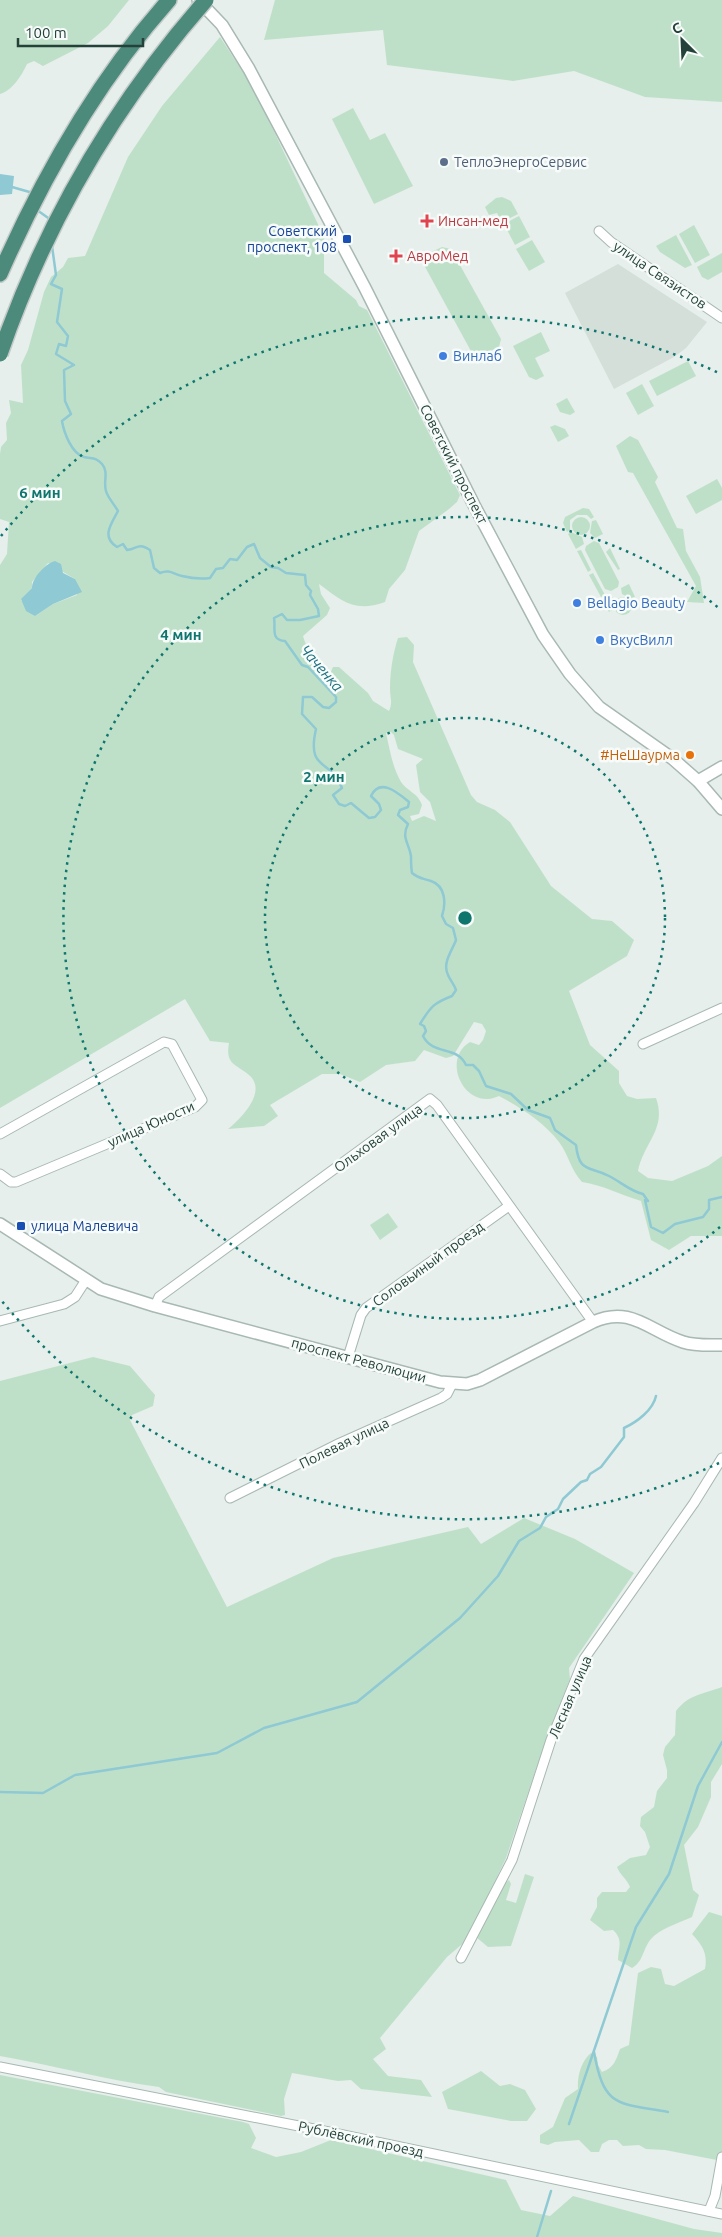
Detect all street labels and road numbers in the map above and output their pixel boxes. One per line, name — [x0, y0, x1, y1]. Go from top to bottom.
street label: улица Связистов — [610, 238, 710, 312]
street label: Советский проспект — [417, 402, 491, 526]
street label: улица Юности — [105, 1098, 197, 1150]
street label: Ольховая улица — [331, 1101, 425, 1175]
street label: Соловьиный проезд — [369, 1218, 487, 1310]
street label: проспект Революции — [290, 1334, 428, 1386]
street label: Полевая улица — [297, 1414, 391, 1472]
street label: Лесная улица — [545, 1653, 595, 1741]
street label: Рублёвский проезд — [297, 2118, 425, 2160]

